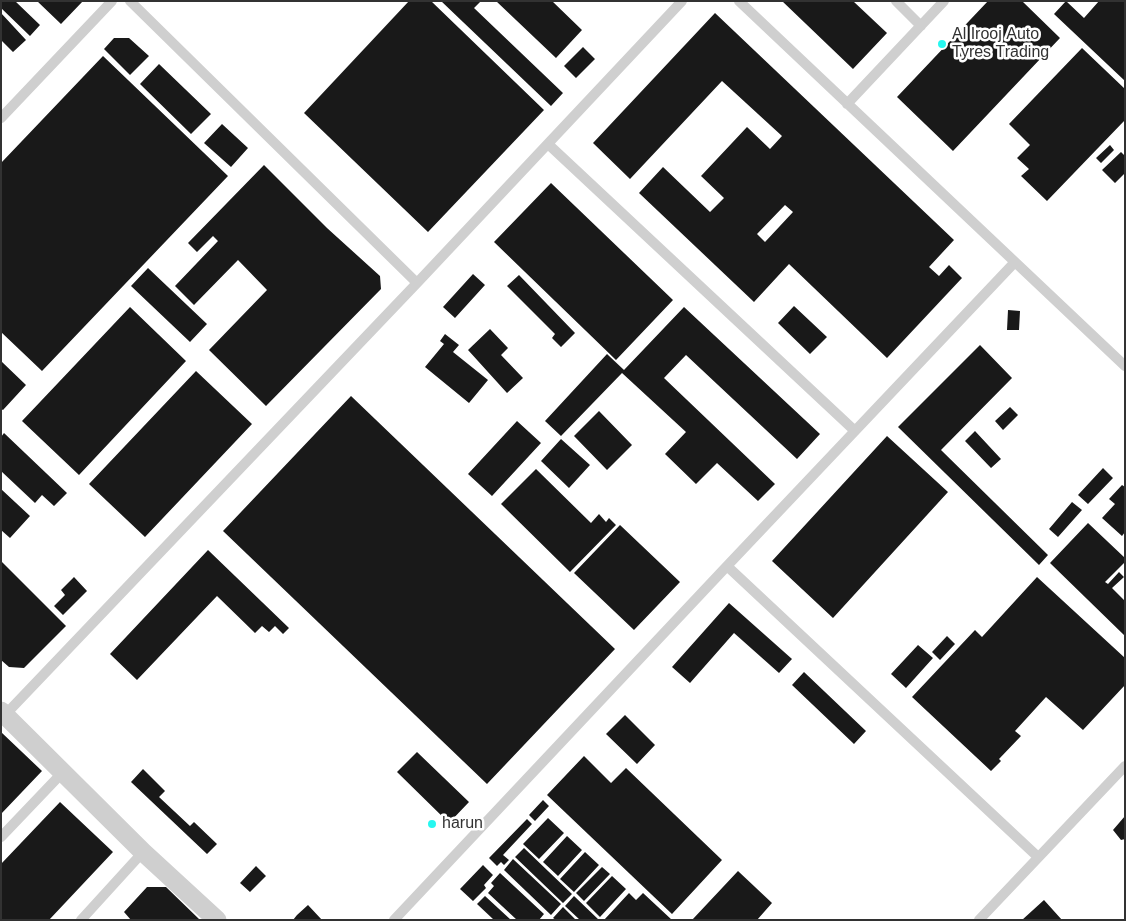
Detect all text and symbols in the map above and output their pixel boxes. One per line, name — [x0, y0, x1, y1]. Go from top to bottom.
place label: Al Irooj Auto Tyres Trading — [952, 25, 1049, 63]
marker: Al Irooj Auto Tyres Trading — [936, 38, 948, 50]
place label: harun — [442, 814, 483, 834]
marker: harun — [426, 818, 438, 830]

